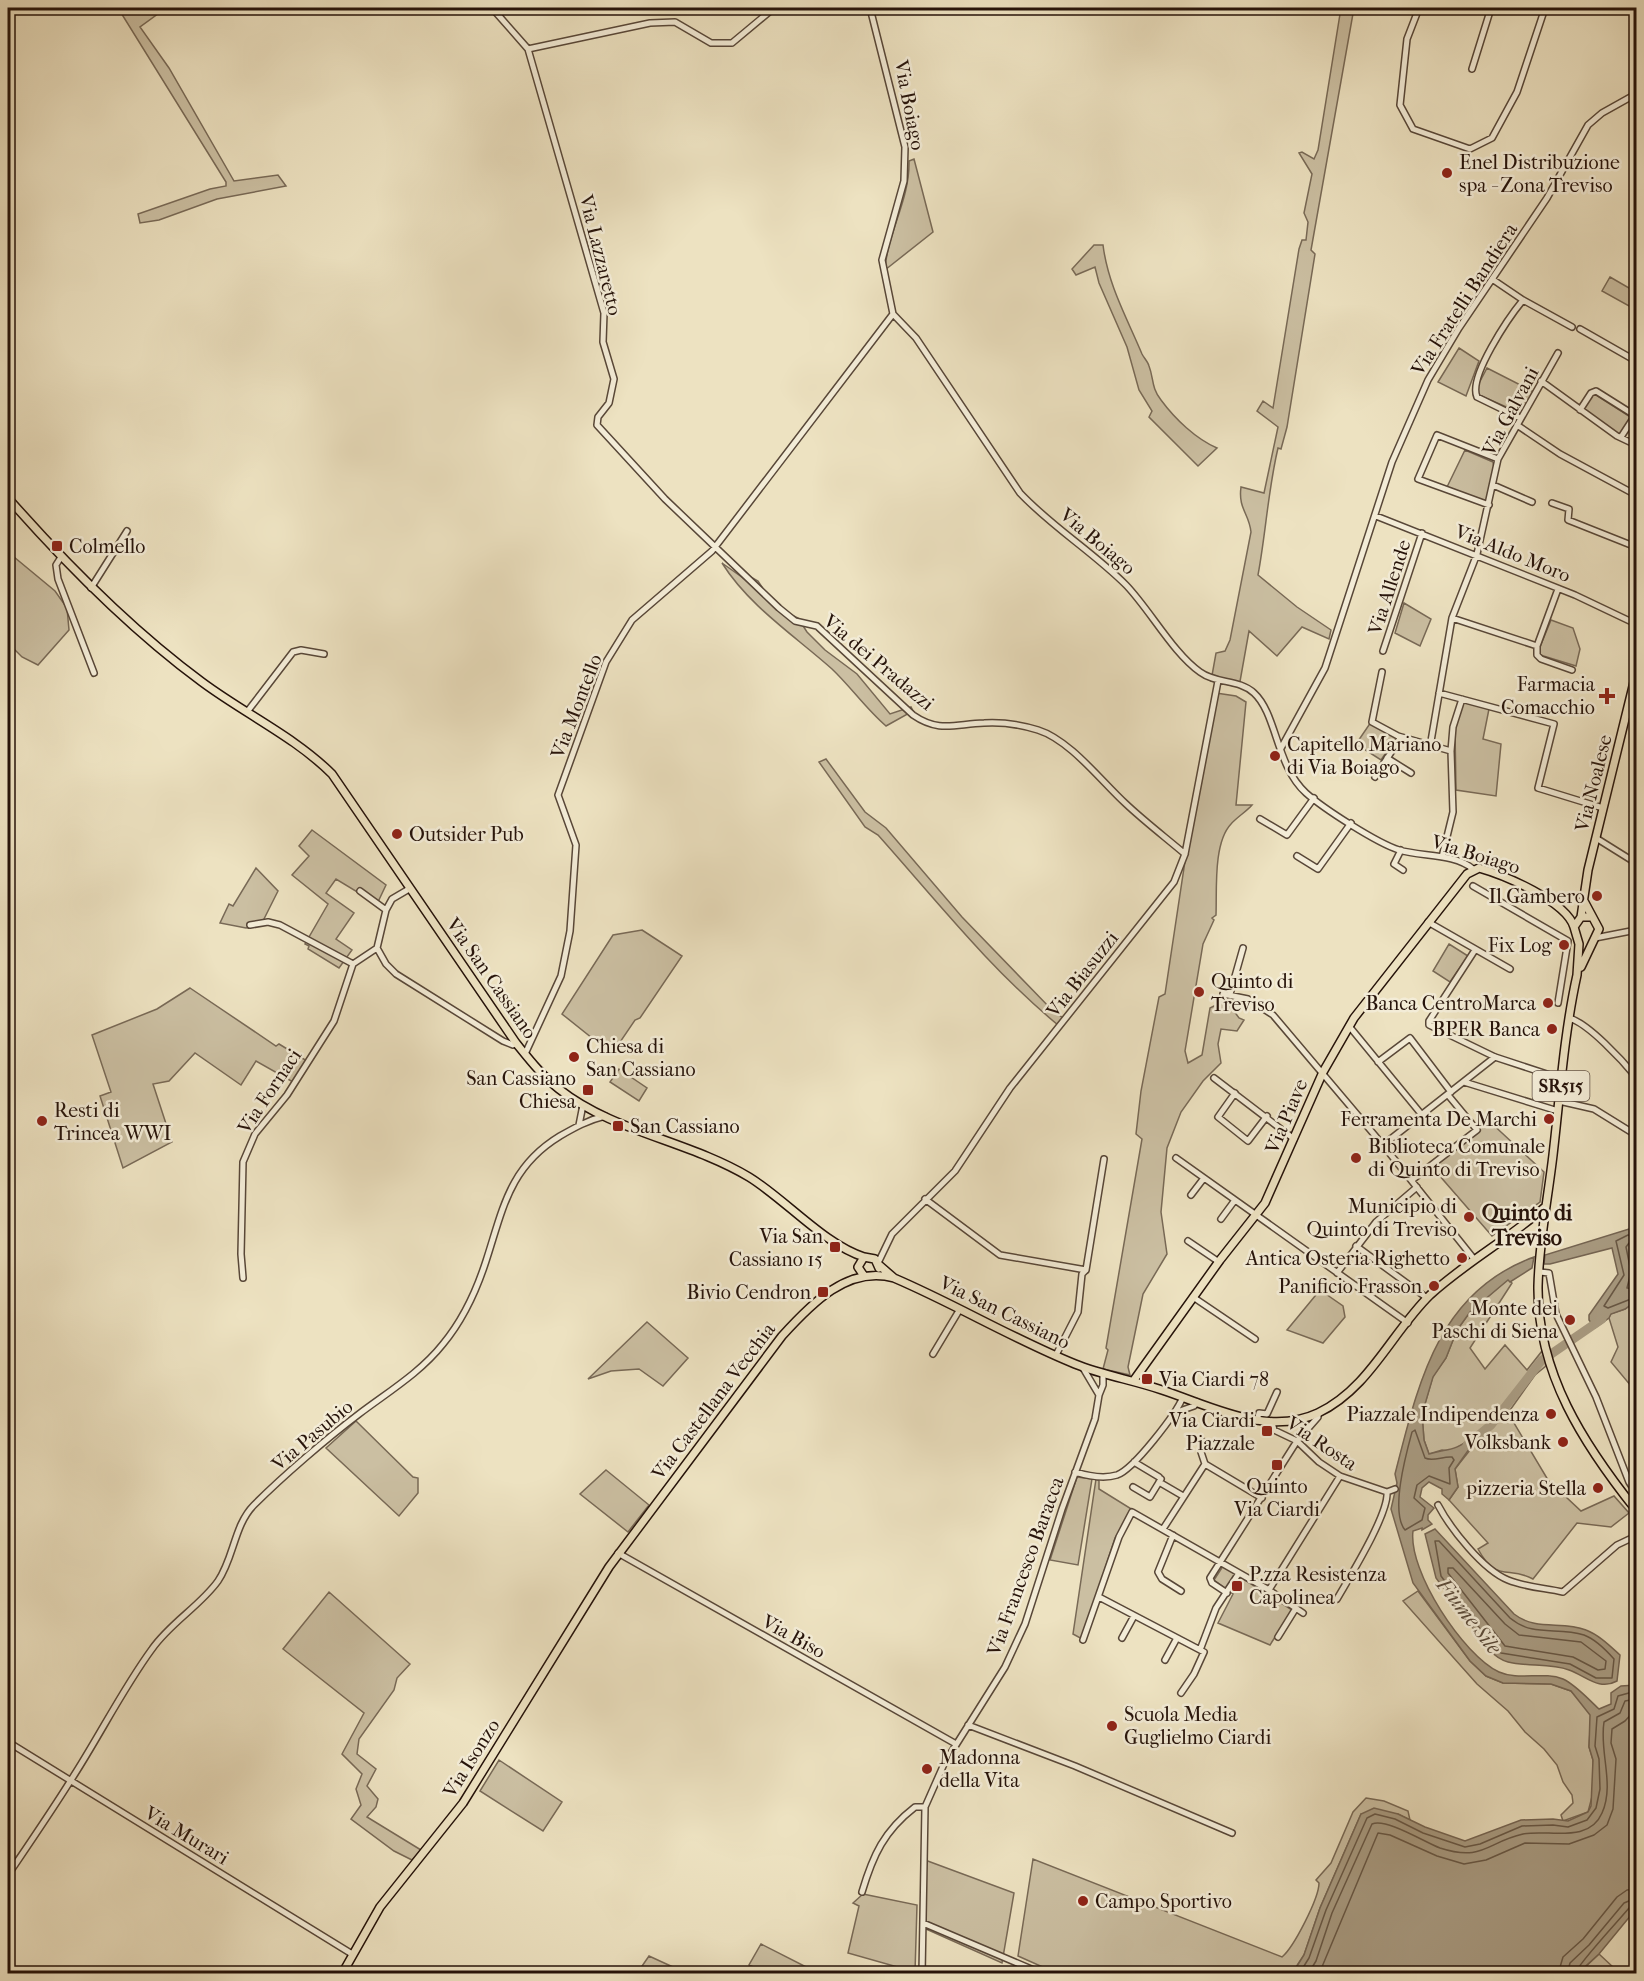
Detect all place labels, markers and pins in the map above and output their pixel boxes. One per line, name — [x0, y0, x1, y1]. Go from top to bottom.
place label: Enel Distribuzione spa - Zona Treviso — [1459, 151, 1620, 197]
marker: Enel Distribuzione spa - Zona Treviso — [1440, 166, 1454, 180]
place label: Colmello — [69, 535, 145, 558]
marker: Colmello — [50, 539, 64, 553]
place label: Farmacia Comacchio — [1501, 673, 1596, 719]
marker: Farmacia Comacchio — [1600, 689, 1614, 703]
place label: Capitello Mariano di Via Boiago — [1287, 733, 1441, 779]
marker: Capitello Mariano di Via Boiago — [1268, 749, 1282, 763]
place label: Outsider Pub — [409, 823, 524, 846]
marker: Outsider Pub — [390, 827, 404, 841]
place label: Il Gambero — [1489, 885, 1585, 908]
marker: Il Gambero — [1590, 889, 1604, 903]
place label: Fix Log — [1488, 934, 1552, 957]
marker: Fix Log — [1557, 938, 1571, 952]
place label: Quinto di Treviso — [1211, 970, 1294, 1016]
marker: Quinto di Treviso — [1192, 985, 1206, 999]
place label: Banca CentroMarca — [1366, 992, 1537, 1015]
marker: Banca CentroMarca — [1541, 996, 1555, 1010]
place label: BPER Banca — [1432, 1018, 1541, 1041]
marker: BPER Banca — [1545, 1022, 1559, 1036]
place label: Chiesa di San Cassiano — [586, 1035, 696, 1081]
marker: Chiesa di San Cassiano — [567, 1050, 581, 1064]
place label: San Cassiano Chiesa — [466, 1067, 577, 1113]
marker: San Cassiano Chiesa — [581, 1083, 595, 1097]
place label: Resti di Trincea WWI — [54, 1099, 172, 1145]
place label: Ferramenta De Marchi — [1340, 1108, 1537, 1131]
marker: Ferramenta De Marchi — [1542, 1112, 1556, 1126]
marker: Resti di Trincea WWI — [35, 1114, 49, 1128]
place label: San Cassiano — [630, 1115, 740, 1138]
marker: San Cassiano — [611, 1119, 625, 1133]
place label: Biblioteca Comunale di Quinto di Treviso — [1368, 1135, 1545, 1181]
marker: Biblioteca Comunale di Quinto di Treviso — [1349, 1151, 1363, 1165]
place label: Municipio di Quinto di Treviso — [1307, 1195, 1457, 1241]
marker: Municipio di Quinto di Treviso — [1462, 1210, 1476, 1224]
place label: Via San Cassiano 15 — [729, 1225, 823, 1271]
marker: Via San Cassiano 15 — [828, 1240, 842, 1254]
place label: Antica Osteria Righetto — [1245, 1247, 1450, 1270]
marker: Antica Osteria Righetto — [1455, 1251, 1469, 1265]
place label: Panificio Frasson — [1278, 1275, 1422, 1298]
marker: Panificio Frasson — [1427, 1279, 1441, 1293]
place label: Bivio Cendron — [686, 1281, 811, 1304]
marker: Bivio Cendron — [816, 1285, 830, 1299]
place label: Monte dei Paschi di Siena — [1431, 1297, 1559, 1343]
marker: Monte dei Paschi di Siena — [1563, 1313, 1577, 1327]
place label: Via Ciardi 78 — [1158, 1368, 1269, 1391]
marker: Via Ciardi 78 — [1140, 1372, 1154, 1386]
place label: Piazzale Indipendenza — [1346, 1403, 1540, 1426]
marker: Piazzale Indipendenza — [1544, 1407, 1558, 1421]
place label: Via Ciardi Piazzale — [1168, 1409, 1255, 1455]
marker: Via Ciardi Piazzale — [1260, 1424, 1274, 1438]
place label: Volksbank — [1463, 1431, 1552, 1454]
marker: Volksbank — [1556, 1435, 1570, 1449]
marker: Quinto Via Ciardi — [1270, 1458, 1284, 1472]
place label: Quinto Via Ciardi — [1233, 1475, 1320, 1521]
place label: pizzeria Stella — [1465, 1477, 1587, 1500]
marker: pizzeria Stella — [1591, 1481, 1605, 1495]
place label: P.zza Resistenza Capolinea — [1249, 1563, 1387, 1609]
marker: P.zza Resistenza Capolinea — [1230, 1579, 1244, 1593]
place label: Scuola Media Guglielmo Ciardi — [1124, 1703, 1271, 1749]
marker: Scuola Media Guglielmo Ciardi — [1105, 1719, 1119, 1733]
place label: Madonna della Vita — [939, 1746, 1021, 1792]
marker: Madonna della Vita — [920, 1762, 934, 1776]
place label: Campo Sportivo — [1095, 1890, 1232, 1913]
marker: Campo Sportivo — [1076, 1894, 1090, 1908]

